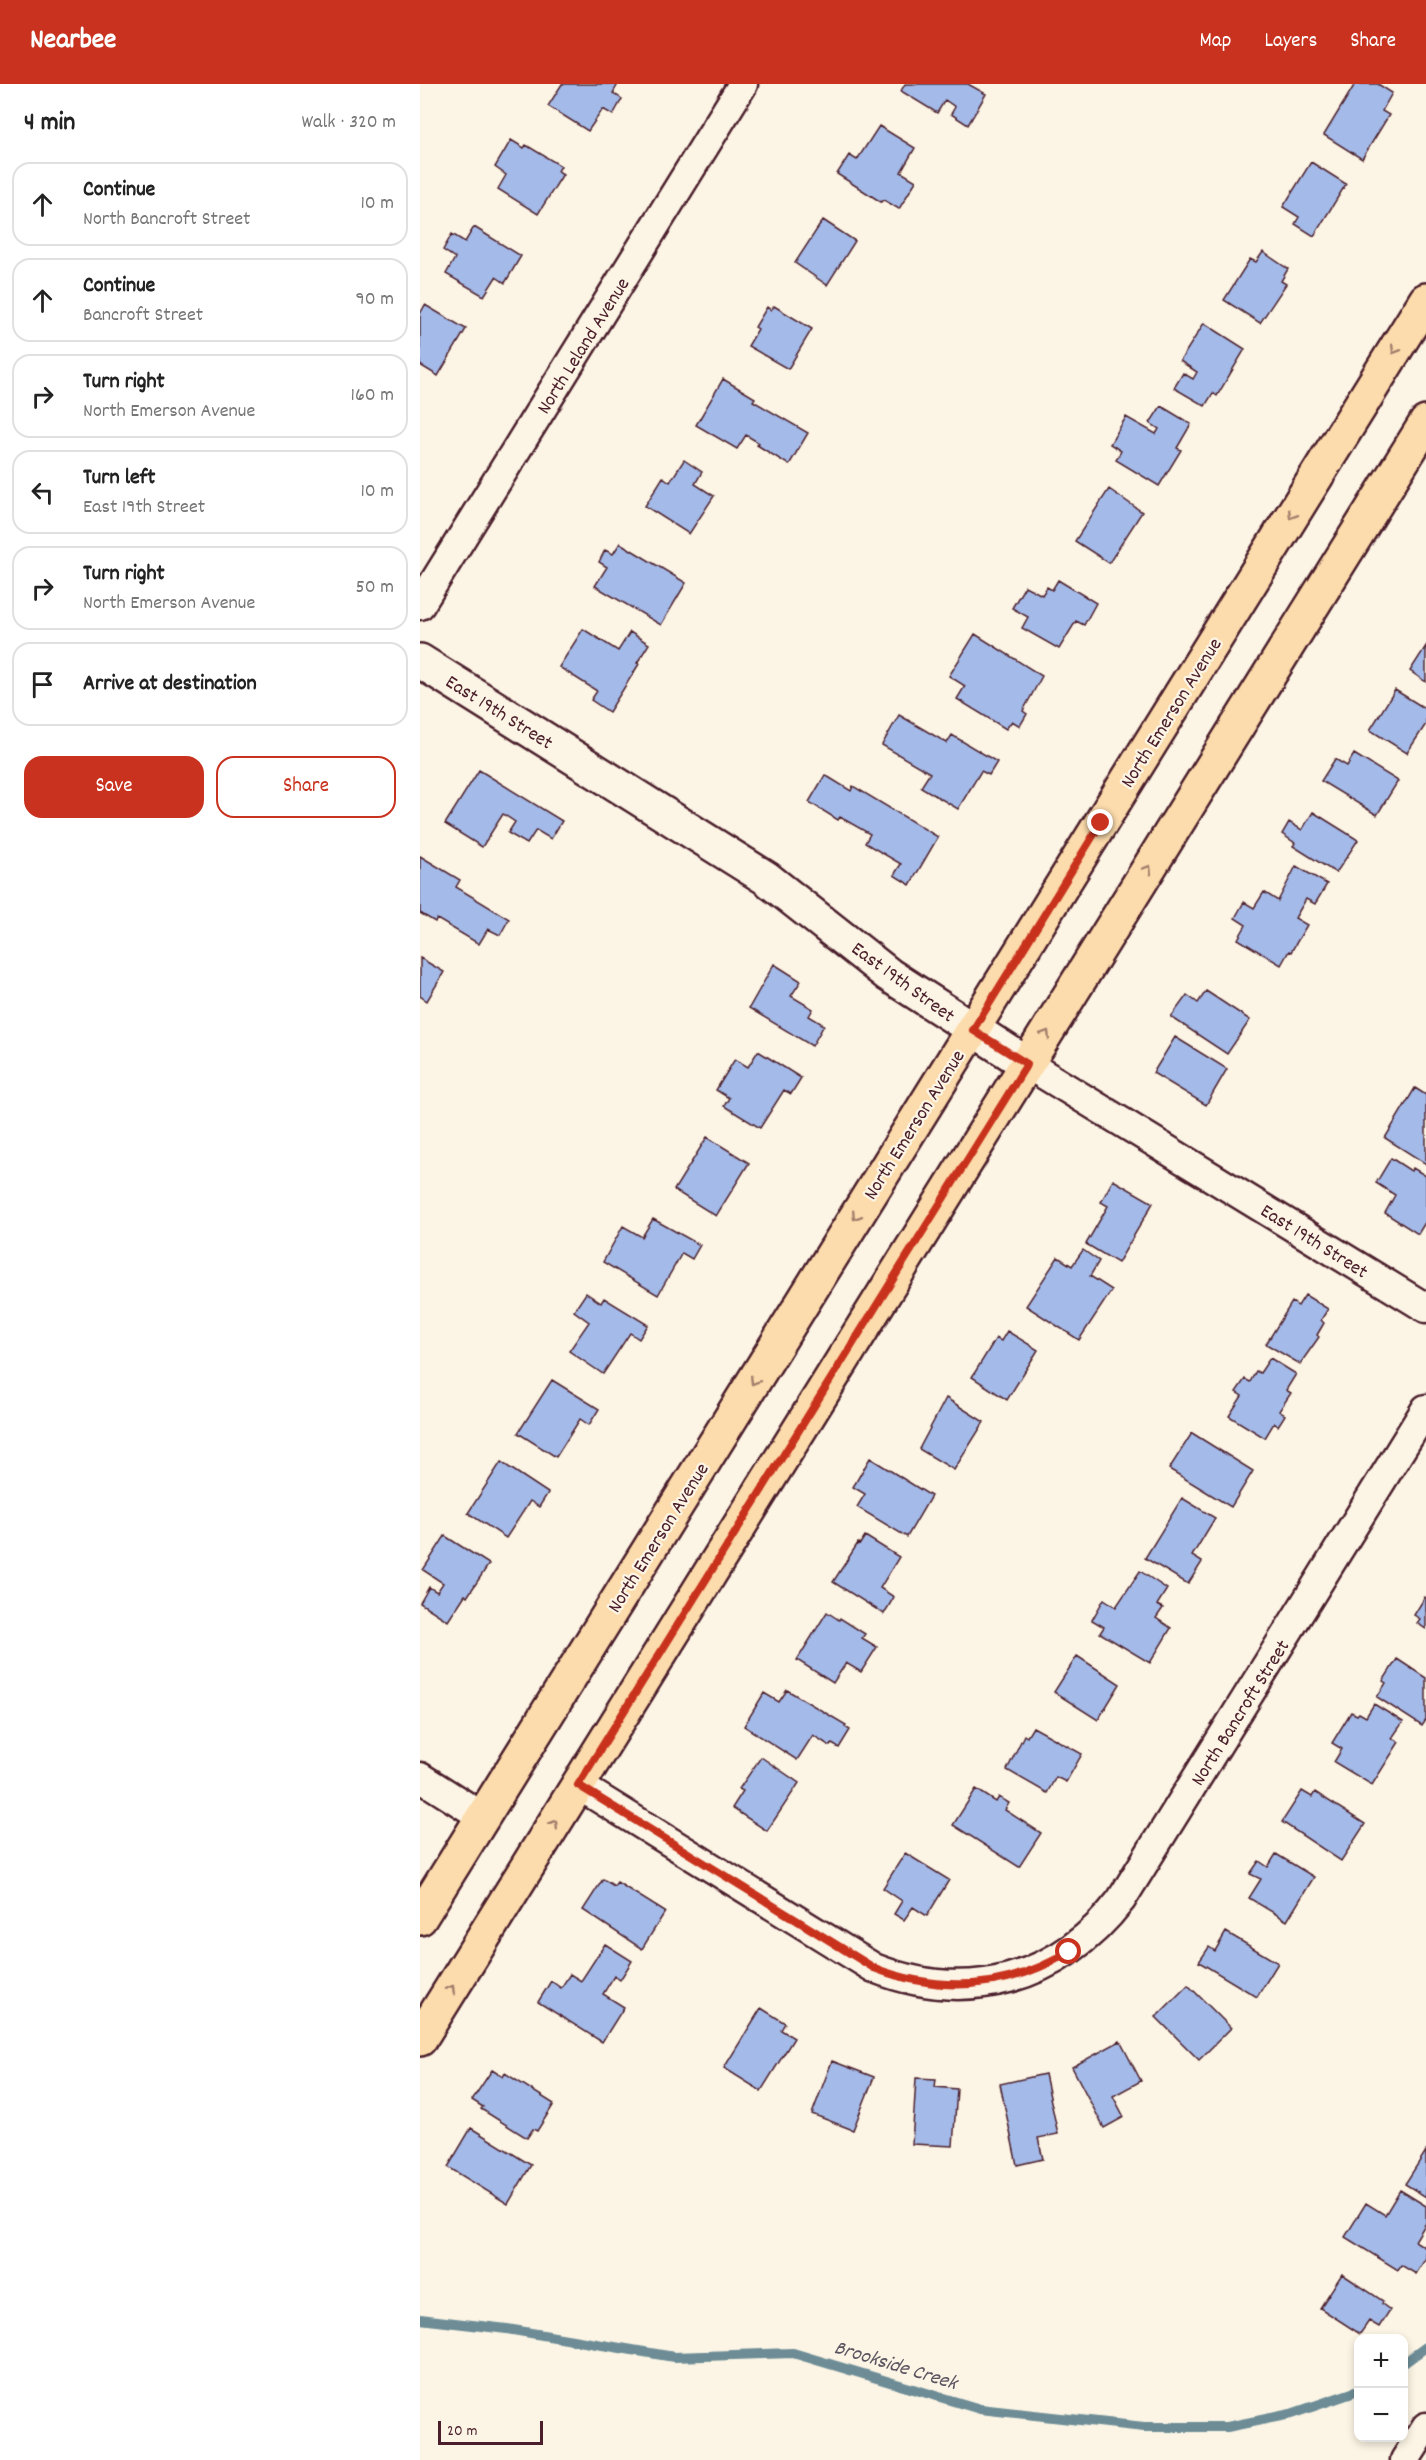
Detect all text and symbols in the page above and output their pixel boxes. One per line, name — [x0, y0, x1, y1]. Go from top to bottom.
text: Nearbee — [30, 22, 116, 62]
text: Map — [1200, 27, 1231, 57]
text: Layers — [1264, 27, 1317, 57]
text: Share — [1350, 27, 1396, 57]
text: 4 min — [24, 105, 75, 142]
text: Walk · 320 m — [302, 109, 396, 137]
text: Continue — [83, 175, 155, 206]
icon: ahead — [26, 188, 59, 221]
text: 10 m — [360, 190, 394, 218]
text: North Bancroft Street — [83, 206, 250, 234]
text: Continue — [83, 271, 155, 302]
street label: North Leland Avenue — [531, 273, 638, 420]
icon: ahead — [26, 284, 59, 317]
text: 90 m — [356, 286, 394, 314]
text: Bancroft Street — [83, 302, 203, 330]
one-way arrow — [1391, 344, 1403, 354]
text: Turn right — [83, 367, 165, 398]
icon: right — [26, 380, 59, 413]
text: 160 m — [351, 382, 394, 410]
text: North Emerson Avenue — [83, 398, 255, 426]
text: Turn left — [83, 463, 155, 494]
icon: left — [26, 476, 59, 509]
text: 10 m — [360, 478, 394, 506]
text: East 19th Street — [83, 494, 205, 522]
one-way arrow — [1288, 509, 1300, 519]
text: Turn right — [83, 559, 165, 590]
icon: right — [26, 572, 59, 605]
text: 50 m — [356, 574, 394, 602]
text: North Emerson Avenue — [83, 590, 255, 618]
street label: North Emerson Avenue — [1115, 633, 1230, 794]
icon: arrive — [26, 668, 59, 701]
text: Arrive at destination — [83, 669, 257, 700]
street label: East 19th Street — [439, 669, 558, 758]
button: Save — [24, 756, 204, 818]
button: Share — [216, 756, 396, 818]
route end — [1087, 809, 1113, 835]
one-way arrow — [1141, 864, 1152, 875]
street label: East 19th Street — [845, 936, 960, 1031]
one-way arrow — [1038, 1030, 1050, 1040]
street label: North Emerson Avenue — [858, 1045, 973, 1206]
street label: East 19th Street — [1254, 1198, 1373, 1287]
one-way arrow — [852, 1210, 864, 1220]
one-way arrow — [749, 1375, 761, 1385]
street label: North Emerson Avenue — [602, 1458, 717, 1619]
street label: North Bancroft Street — [1185, 1635, 1298, 1792]
one-way arrow — [546, 1819, 557, 1830]
route start — [1055, 1938, 1081, 1964]
one-way arrow — [443, 1985, 455, 1995]
water label: Brookside Creek — [830, 2334, 962, 2400]
map controls — [1354, 2334, 1408, 2442]
button: + — [1354, 2334, 1408, 2388]
button: − — [1354, 2388, 1408, 2442]
scale bar — [438, 2418, 543, 2446]
text: 20 m — [447, 2420, 477, 2443]

